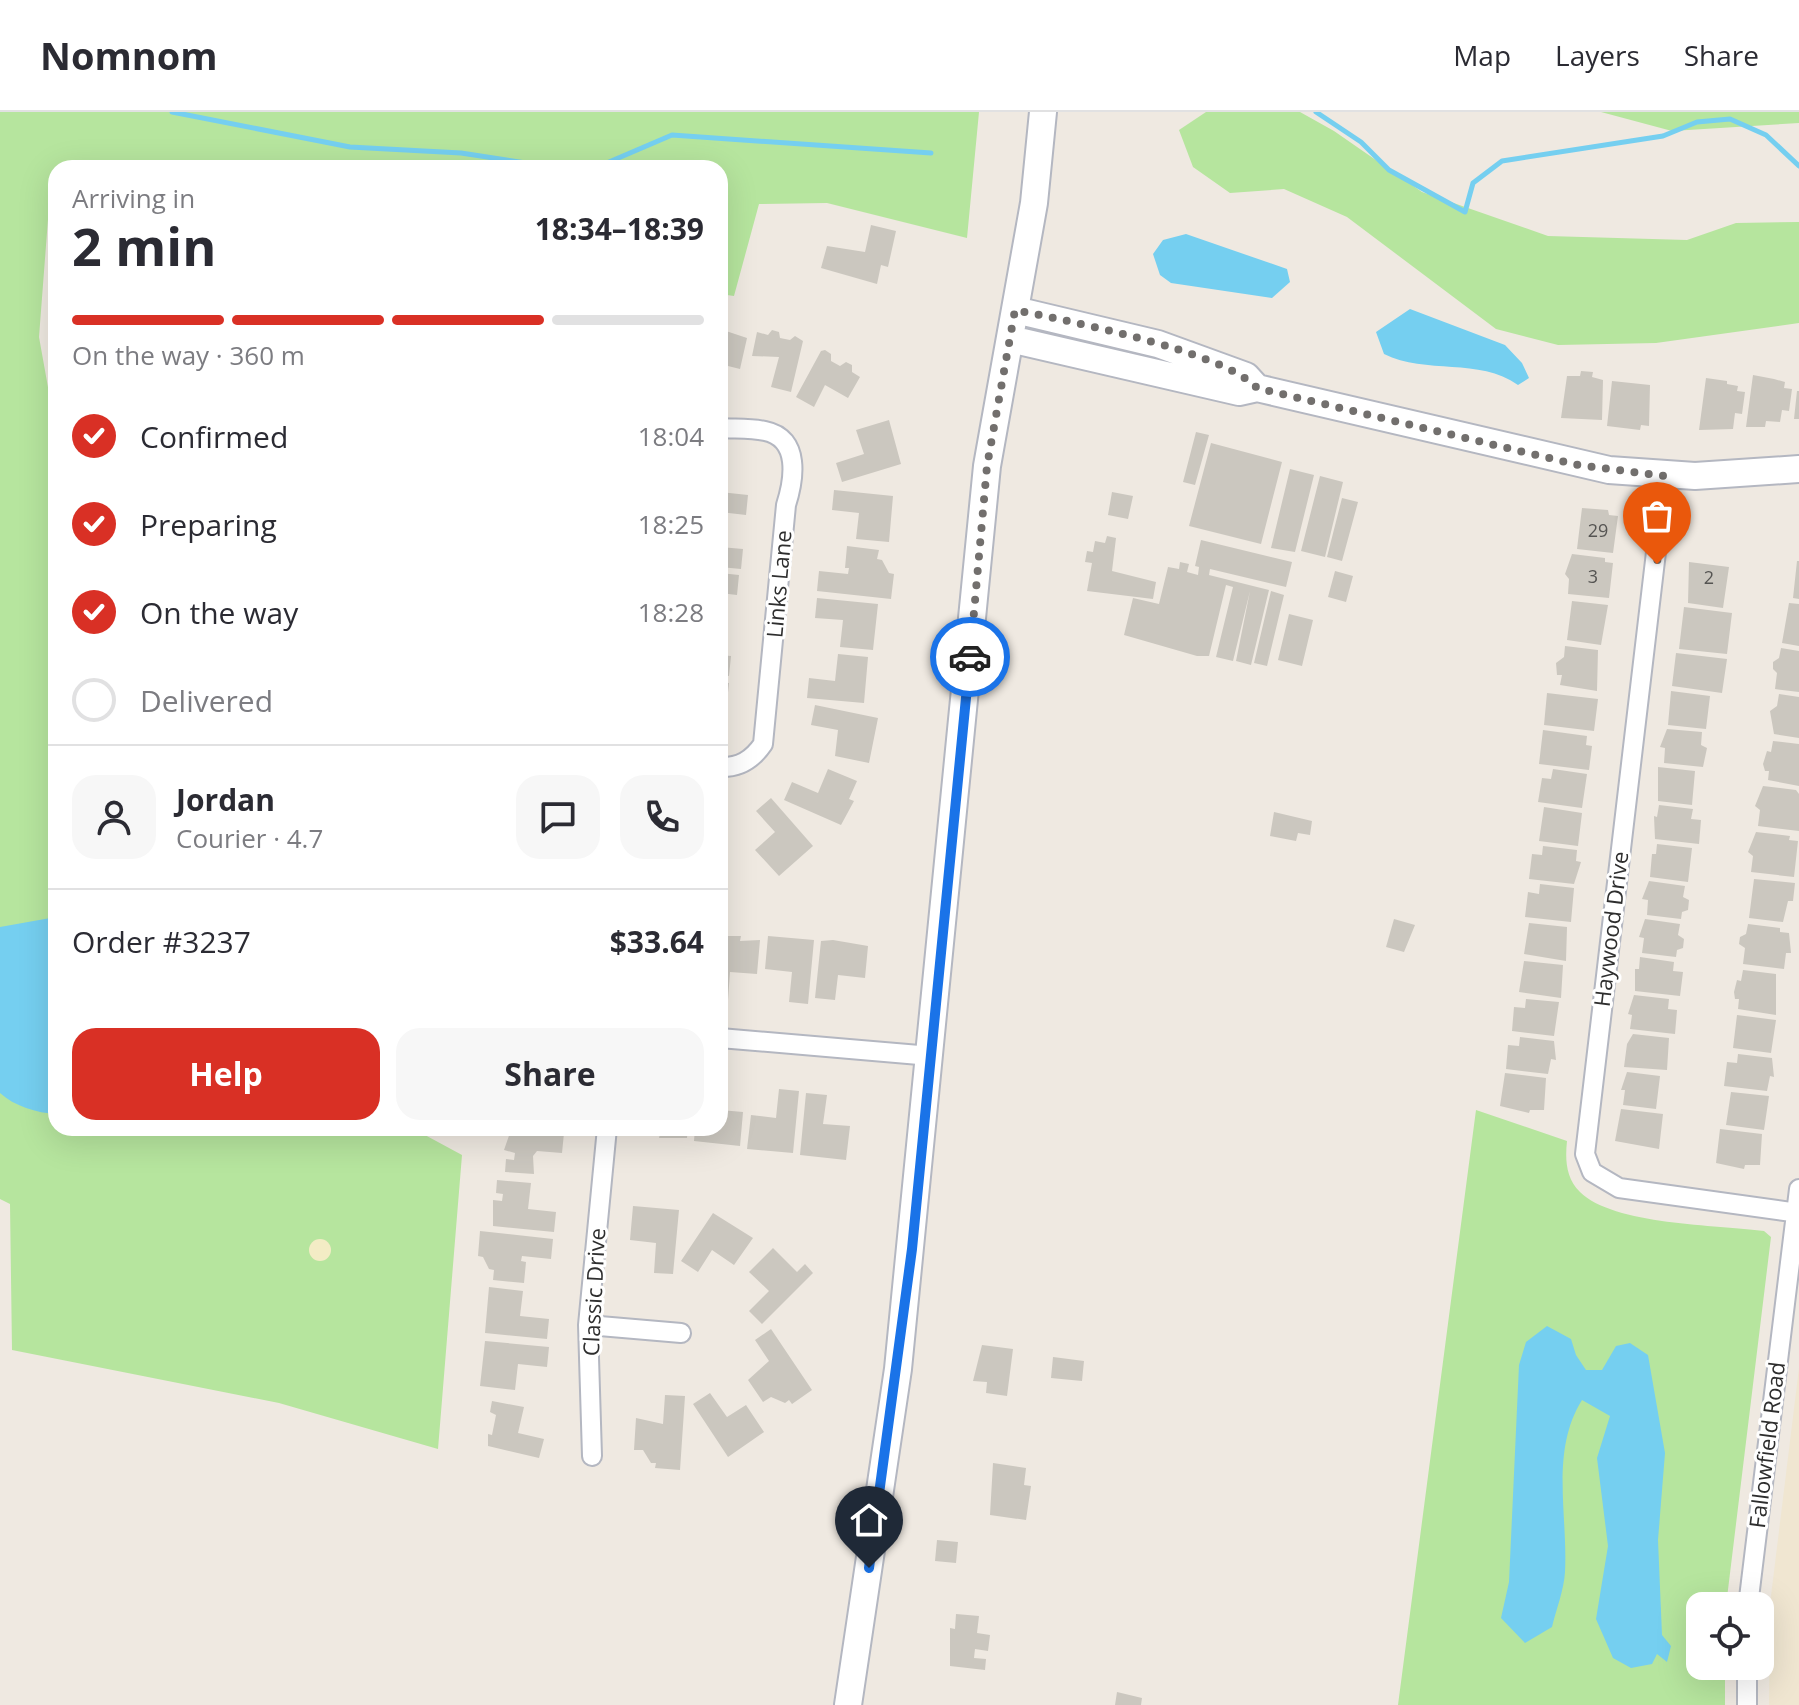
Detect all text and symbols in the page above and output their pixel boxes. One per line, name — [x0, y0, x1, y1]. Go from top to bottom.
text: Nomnom — [40, 29, 218, 81]
text: Map — [1453, 36, 1511, 74]
text: Layers — [1555, 36, 1640, 74]
text: Share — [1684, 36, 1759, 74]
text: Arriving in — [72, 180, 195, 216]
text: 18:34–18:39 — [535, 208, 704, 249]
text: 2 min — [72, 210, 216, 281]
text: On the way · 360 m — [72, 337, 305, 373]
icon: check — [72, 414, 116, 458]
text: Confirmed — [140, 416, 288, 457]
text: 18:04 — [638, 418, 704, 454]
pin — [1623, 482, 1691, 564]
icon: bag — [1635, 494, 1679, 538]
icon: check — [72, 502, 116, 546]
text: Preparing — [140, 504, 277, 545]
text: 18:25 — [638, 506, 704, 542]
house number: 29 — [1588, 518, 1608, 542]
street label: Links Lane — [758, 529, 798, 639]
house number: 3 — [1588, 564, 1598, 588]
house number: 2 — [1704, 565, 1714, 589]
icon: check — [72, 590, 116, 634]
text: On the way — [140, 592, 298, 633]
text: 18:28 — [638, 594, 704, 630]
courier — [930, 617, 1010, 697]
icon: car — [948, 635, 992, 679]
text: Delivered — [140, 680, 273, 721]
button: person — [72, 775, 156, 859]
button: chat — [516, 775, 600, 859]
button: phone — [620, 775, 704, 859]
text: Jordan — [176, 779, 275, 820]
text: Courier · 4.7 — [176, 820, 323, 856]
street label: Haywood Drive — [1586, 850, 1634, 1008]
text: Order #3237 — [72, 921, 251, 962]
text: $33.64 — [610, 921, 704, 962]
button: Help — [72, 1028, 380, 1120]
button: Share — [396, 1028, 704, 1120]
street label: Classic Drive — [575, 1227, 611, 1357]
street label: Fallowfield Road — [1741, 1360, 1791, 1530]
pin — [835, 1486, 903, 1568]
icon: home — [847, 1498, 891, 1542]
map controls — [1686, 1592, 1774, 1680]
button: locate — [1686, 1592, 1774, 1680]

